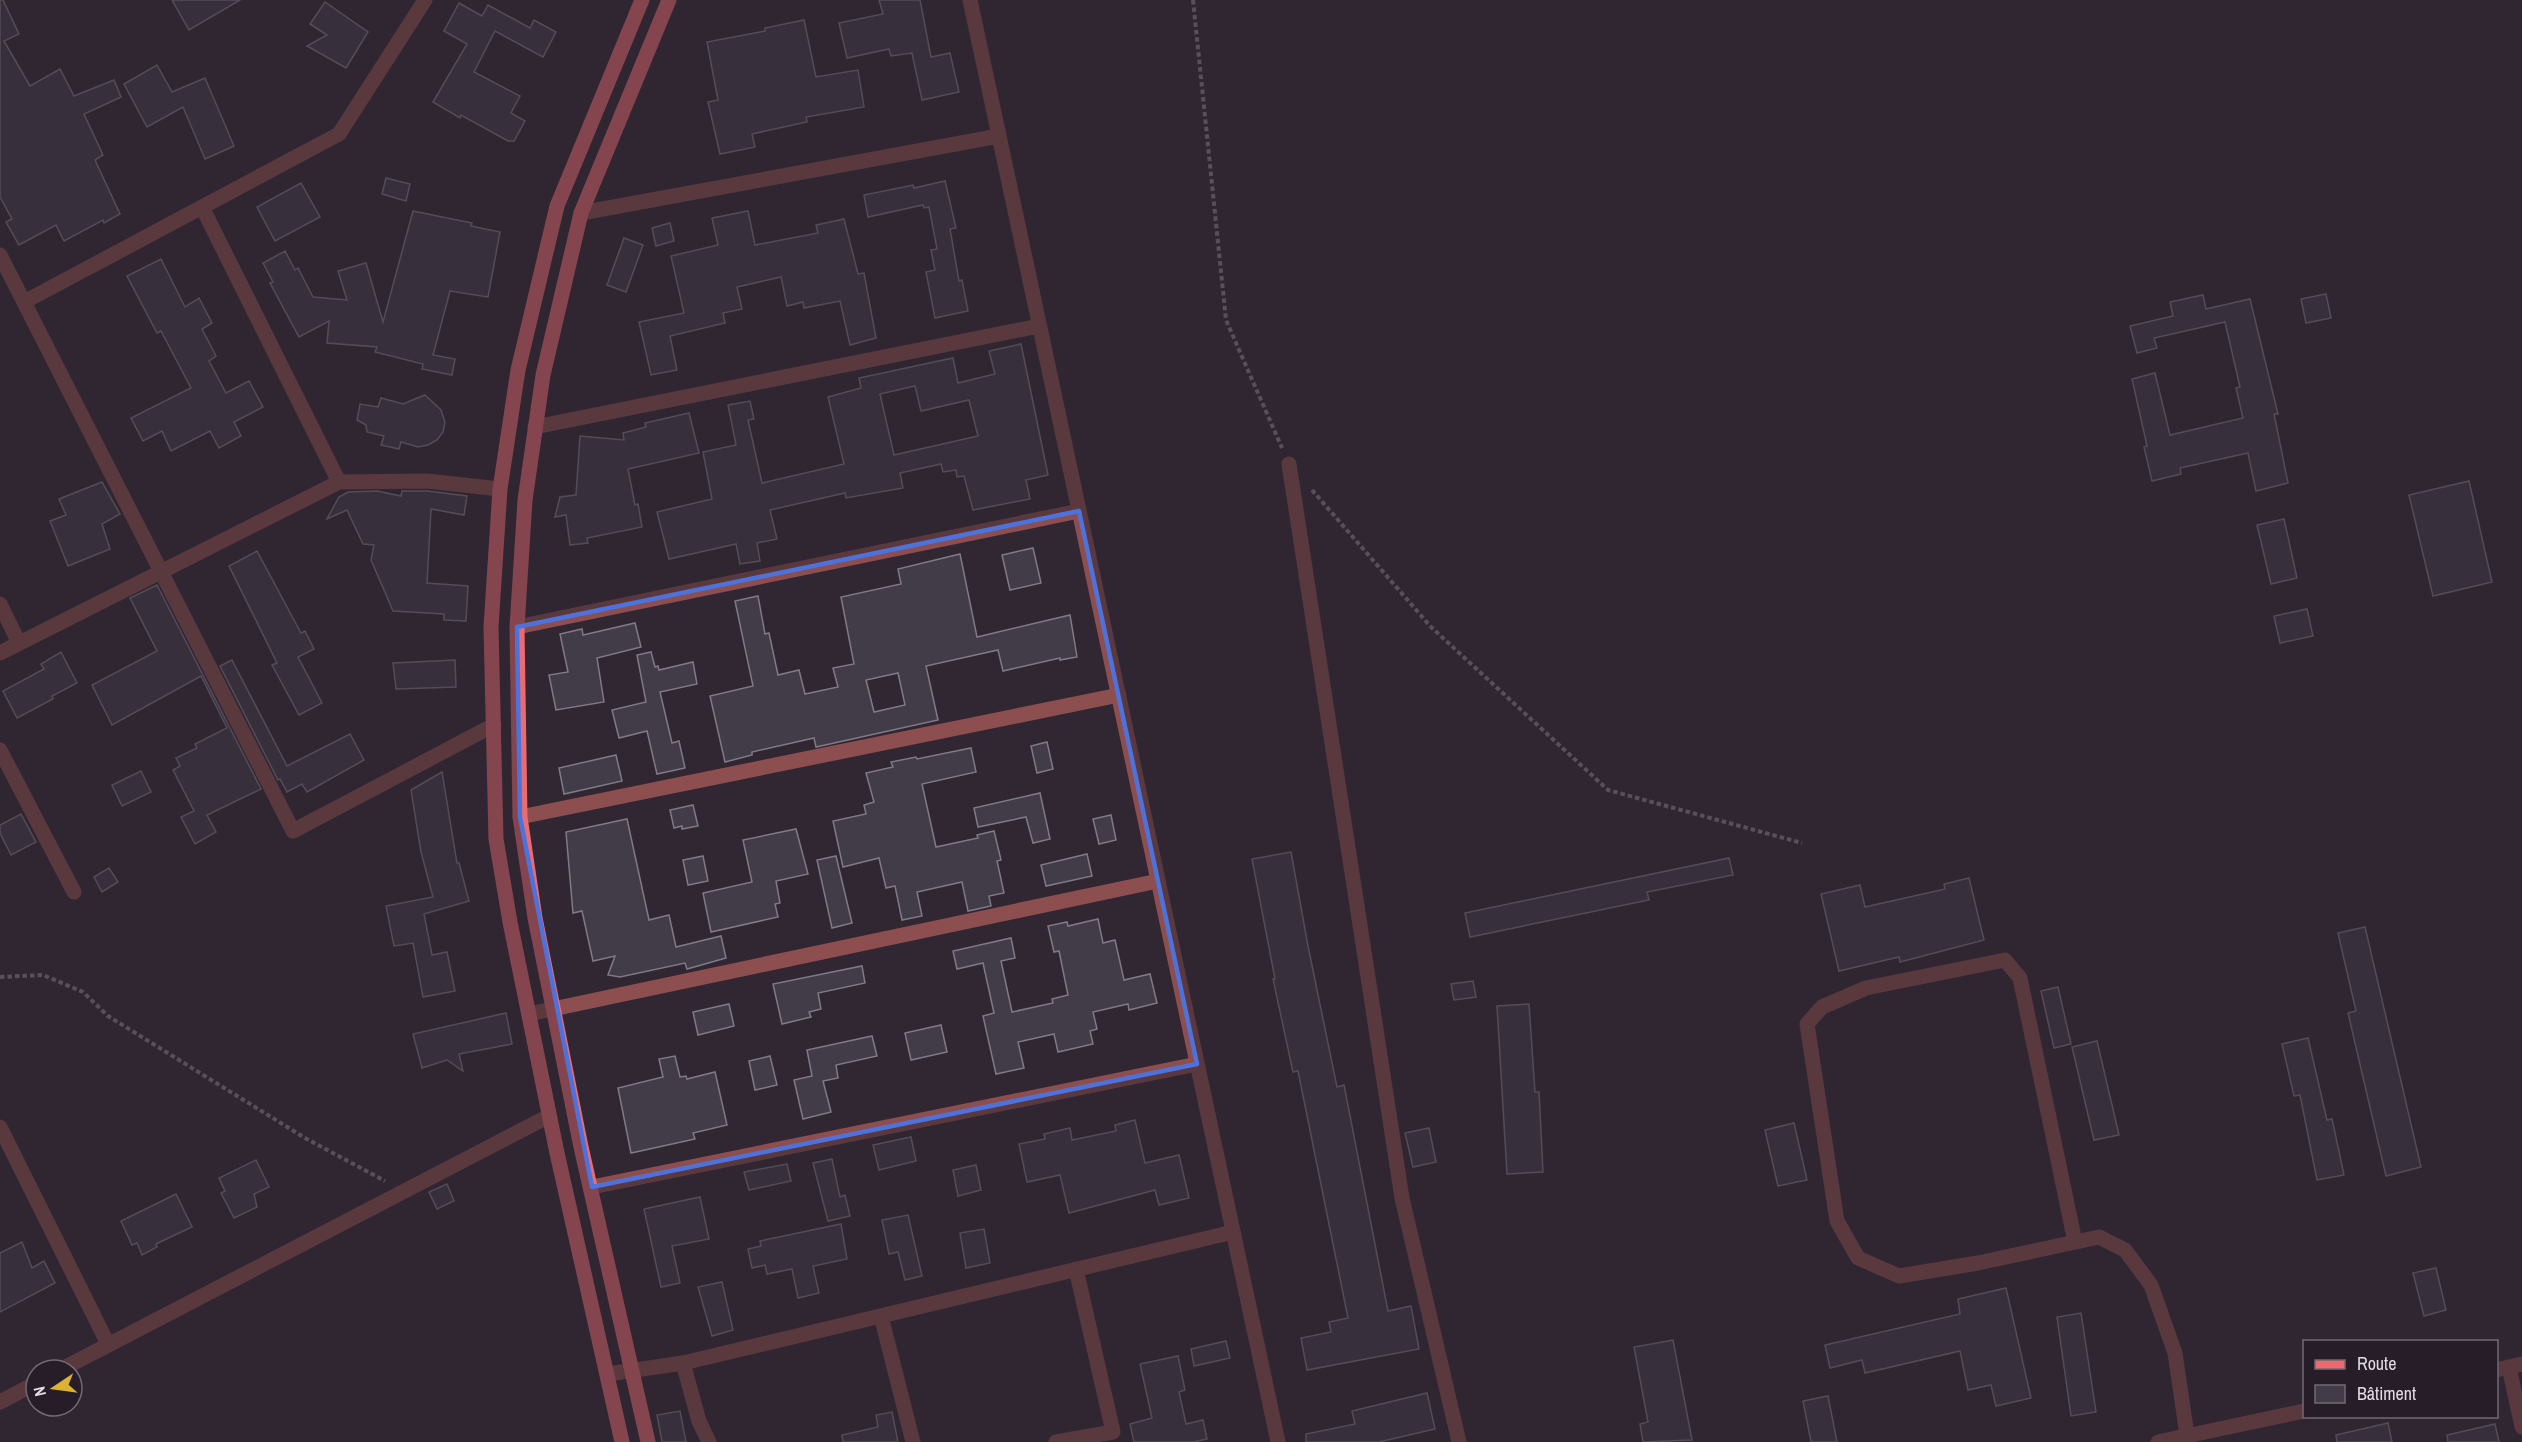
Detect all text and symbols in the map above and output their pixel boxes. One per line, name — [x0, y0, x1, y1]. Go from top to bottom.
legend — [2303, 1340, 2498, 1418]
text: Route — [2357, 1351, 2396, 1376]
north arrow — [24, 1358, 84, 1418]
text: Bâtiment — [2357, 1381, 2416, 1406]
text: N — [28, 1384, 51, 1398]

